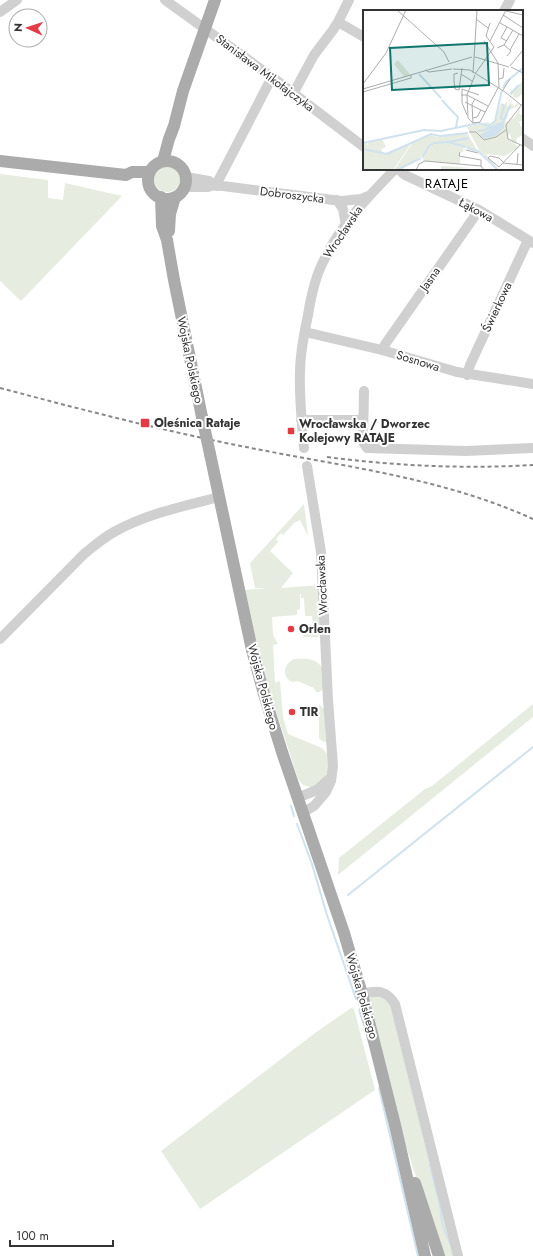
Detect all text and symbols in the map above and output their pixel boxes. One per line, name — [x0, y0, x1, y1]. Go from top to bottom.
north arrow — [8, 8, 48, 48]
inset map — [363, 10, 523, 170]
text: N — [10, 23, 26, 32]
street label: Stanisława Mikołajczyka — [212, 30, 318, 116]
district label: RATAJE — [425, 174, 469, 193]
street label: Dobroszycka — [259, 182, 325, 208]
street label: Łąkowa — [455, 193, 497, 227]
street label: Wrocławska — [319, 202, 367, 262]
street label: Jasna — [414, 263, 445, 296]
street label: Świerkowa — [478, 279, 517, 335]
street label: Wojska Polskiego — [172, 315, 208, 405]
street label: Sosnowa — [394, 346, 442, 376]
place label: Oleśnica Rataje — [154, 414, 240, 432]
place label: Wrocławska / Dworzec Kolejowy RATAJE — [299, 415, 430, 447]
marker: Oleśnica Rataje — [139, 417, 151, 429]
marker: Wrocławska / Dworzec Kolejowy RATAJE — [286, 426, 296, 436]
street label: Wrocławska — [311, 554, 333, 615]
place label: Orlen — [299, 620, 331, 638]
marker: Orlen — [286, 624, 296, 634]
street label: Wojska Polskiego — [243, 642, 283, 732]
place label: TIR — [300, 703, 319, 721]
marker: TIR — [287, 707, 297, 717]
street label: Wojska Polskiego — [341, 951, 383, 1041]
scale bar — [10, 1222, 113, 1248]
text: 100 m — [16, 1227, 49, 1245]

